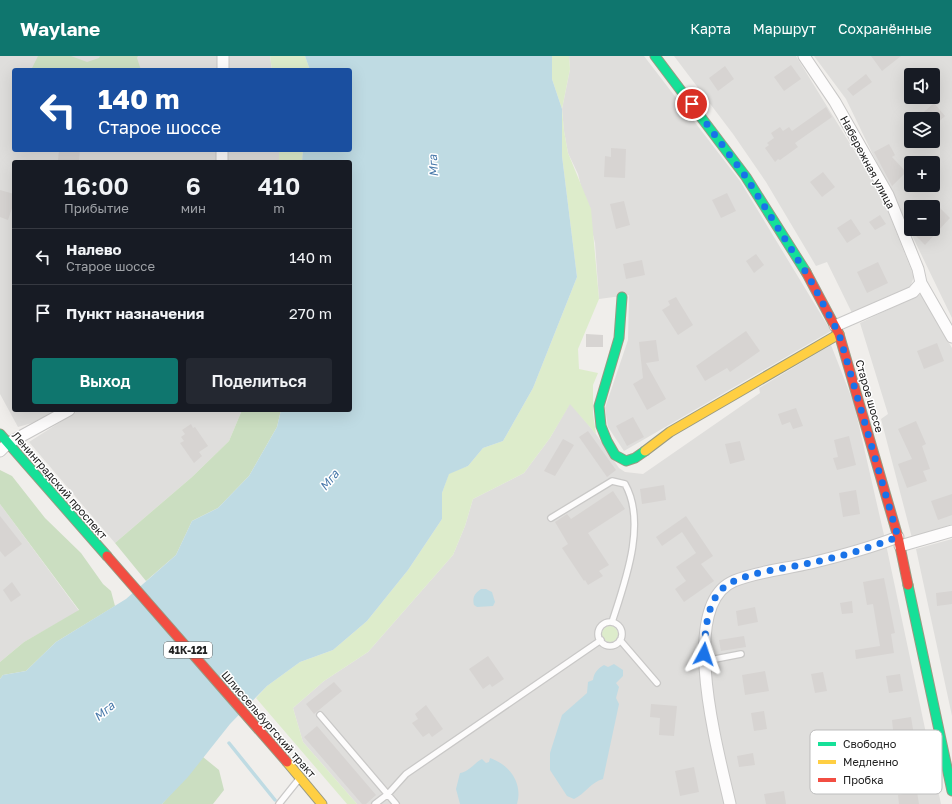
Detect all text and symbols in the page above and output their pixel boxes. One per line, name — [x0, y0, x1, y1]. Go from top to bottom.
text: Waylane — [20, 17, 100, 40]
text: Карта — [690, 20, 731, 37]
text: Маршрут — [753, 20, 816, 37]
text: Сохранённые — [838, 20, 932, 37]
map controls — [904, 68, 940, 236]
button: sound — [904, 68, 940, 104]
text: 140 m — [98, 82, 180, 115]
icon: left — [32, 84, 84, 136]
pin — [675, 87, 709, 121]
icon: arrive — [681, 93, 703, 115]
button: layers — [904, 112, 940, 148]
street label: Набережная улица — [838, 113, 898, 211]
text: Старое шоссе — [98, 116, 221, 138]
water label: Мга — [425, 153, 441, 178]
button: + — [904, 156, 940, 192]
text: 16:00 — [64, 171, 129, 200]
text: 6 — [186, 171, 201, 200]
text: 410 — [258, 171, 300, 200]
text: Прибытие — [64, 200, 129, 216]
text: мин — [181, 200, 206, 216]
text: m — [273, 200, 285, 216]
button: − — [904, 200, 940, 236]
text: Налево — [66, 240, 122, 258]
icon: left — [32, 246, 54, 268]
text: 140 m — [289, 248, 332, 266]
text: Старое шоссе — [66, 258, 155, 274]
icon: arrive — [32, 302, 54, 324]
text: Пункт назначения — [66, 304, 204, 322]
text: 270 m — [289, 304, 332, 322]
button: Выход — [32, 358, 178, 404]
button: Поделиться — [186, 358, 332, 404]
street label: Старое шоссе — [853, 358, 887, 434]
street label: Ленинградский проспект — [10, 429, 111, 542]
water label: Мга — [316, 466, 343, 493]
position arrow — [683, 633, 725, 675]
road number: 41К-121 — [164, 642, 212, 658]
street label: Шлиссельбургский тракт — [219, 668, 319, 780]
water label: Мга — [91, 697, 118, 724]
legend — [810, 730, 942, 794]
text: Свободно — [843, 737, 897, 750]
text: Медленно — [843, 755, 899, 768]
text: Пробка — [843, 773, 884, 786]

